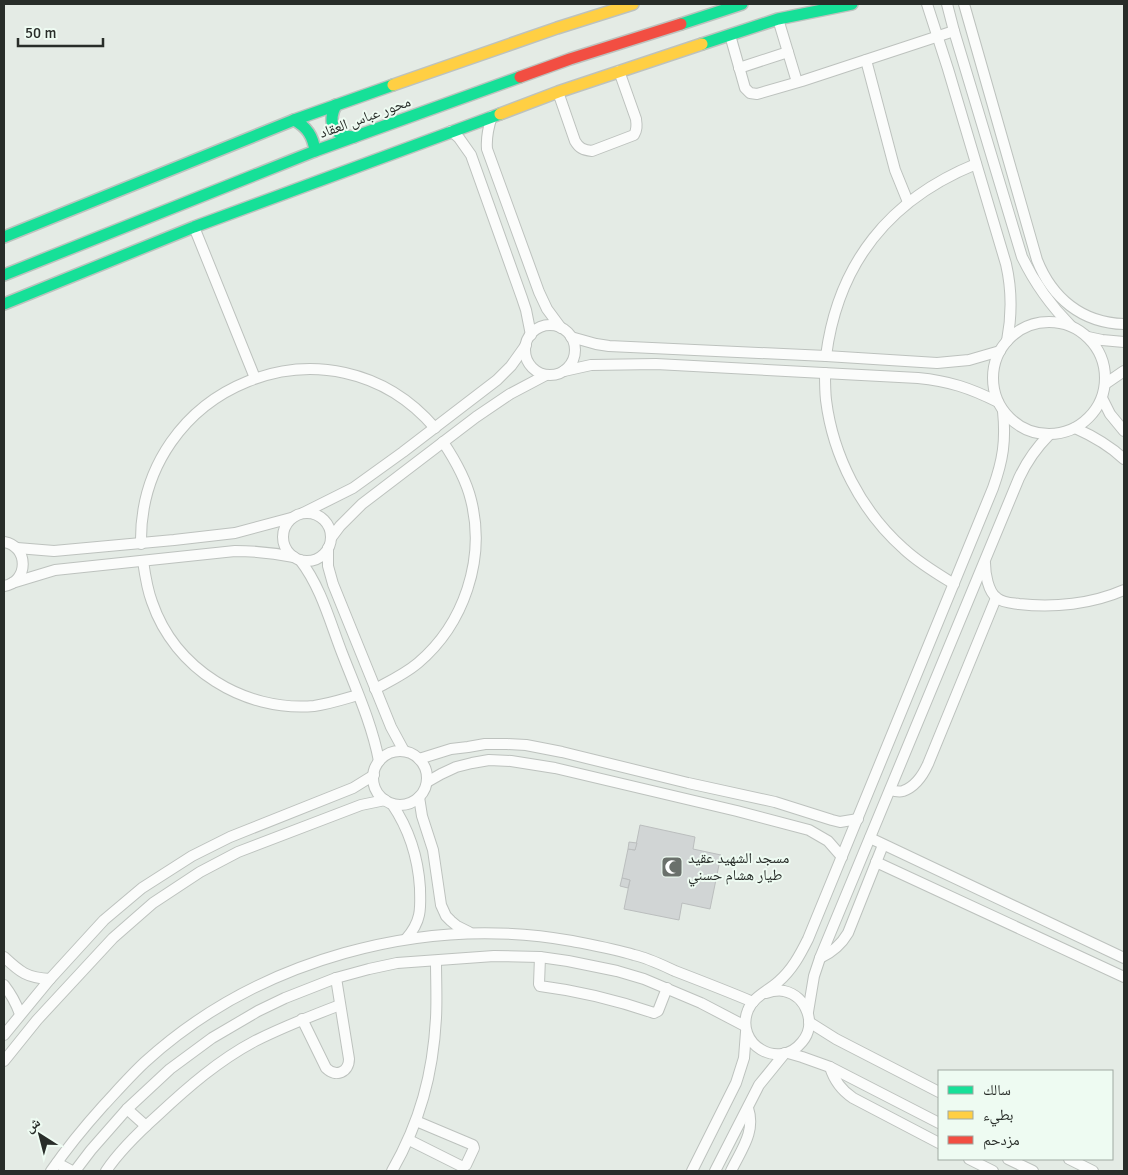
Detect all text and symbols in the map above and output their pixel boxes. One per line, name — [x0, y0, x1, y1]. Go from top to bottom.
scale bar — [18, 15, 102, 47]
text: 50 m — [25, 24, 56, 42]
street label: محور عباس العقاد — [317, 92, 414, 143]
place label: مسجد الشهيد عقيد طيار هشام حسني — [688, 849, 789, 887]
mosque icon: مسجد الشهيد عقيد طيار هشام حسني — [660, 855, 684, 879]
legend — [938, 1070, 1113, 1160]
text: سالك — [983, 1081, 1011, 1099]
text: بطيء — [983, 1106, 1013, 1127]
north arrow — [15, 1110, 65, 1160]
text: ش — [22, 1114, 44, 1136]
text: مزدحم — [983, 1131, 1020, 1150]

